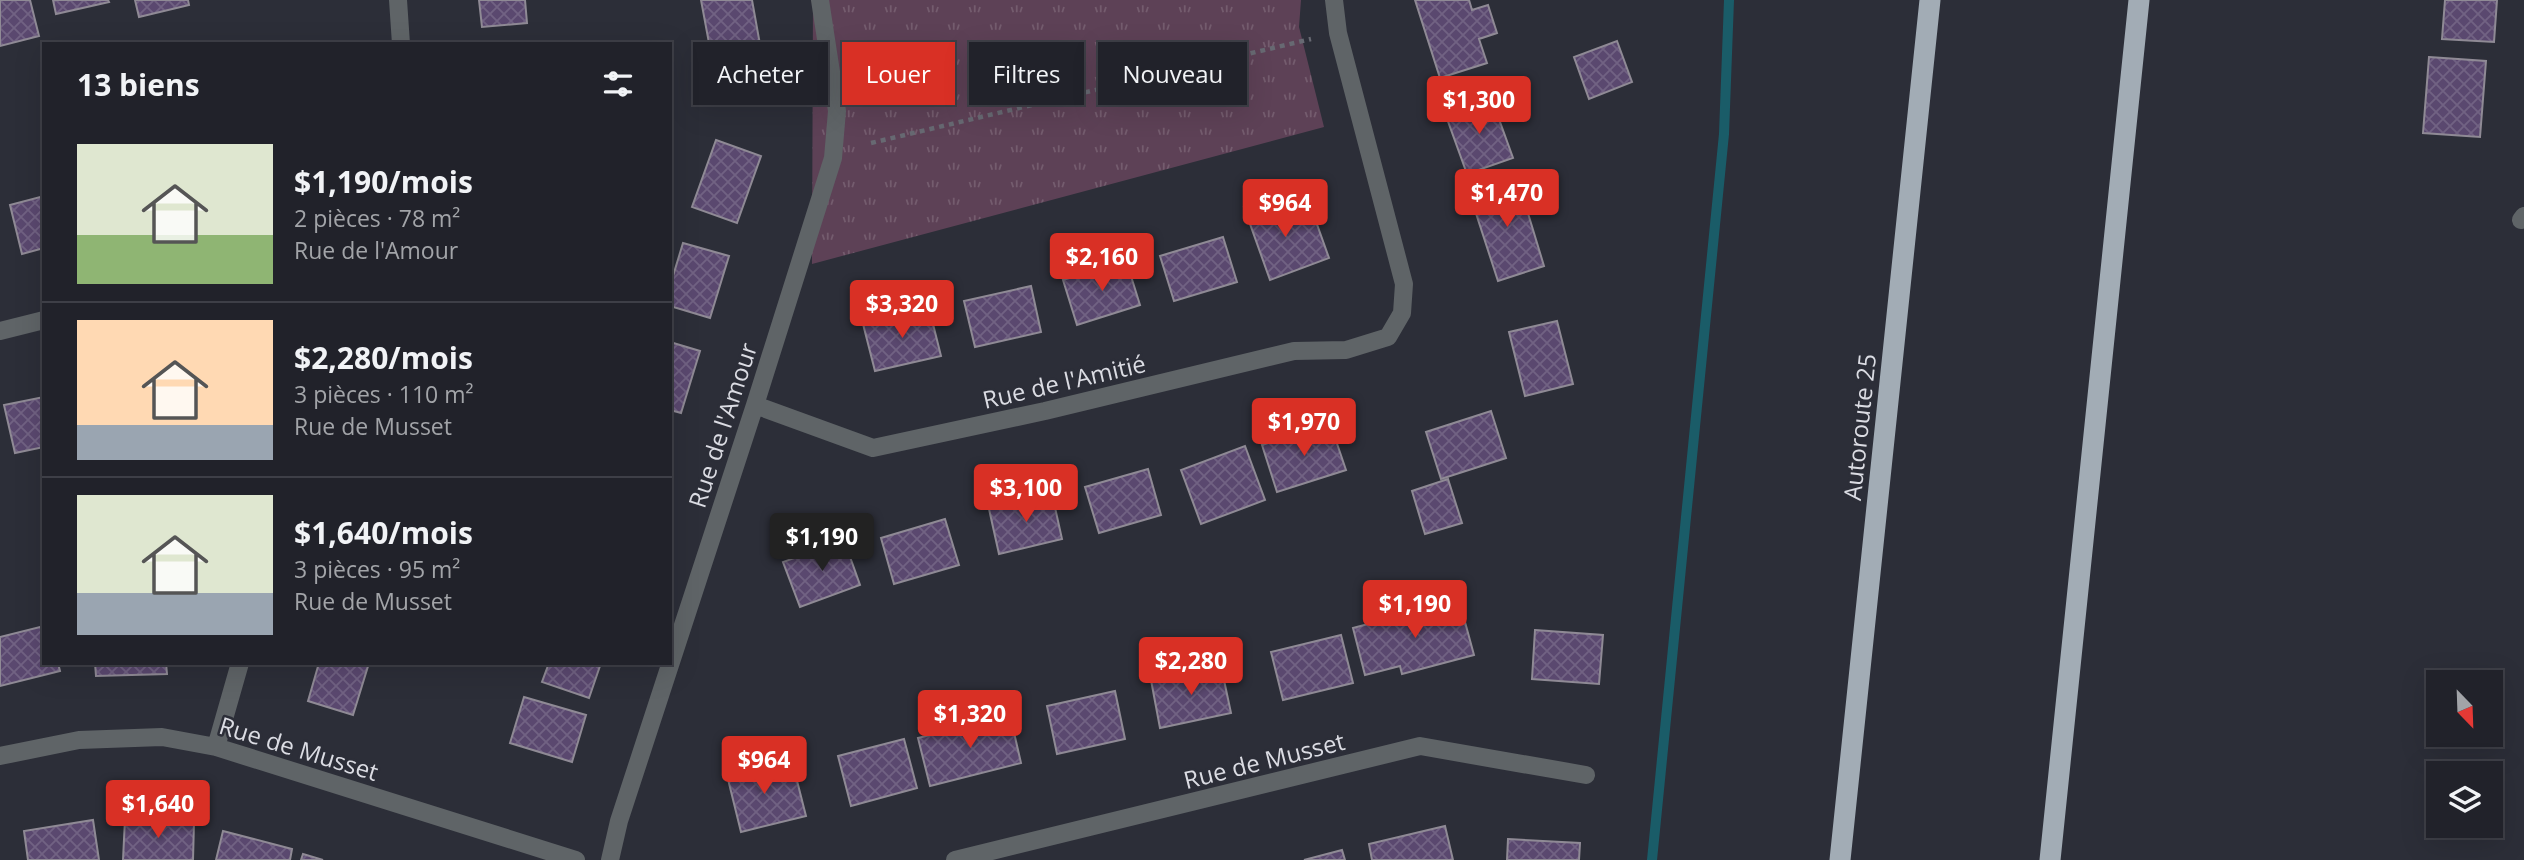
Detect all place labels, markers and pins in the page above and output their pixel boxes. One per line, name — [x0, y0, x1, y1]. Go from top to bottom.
pin: $1,300 — [1422, 76, 1536, 136]
pin: $1,470 — [1450, 170, 1564, 229]
pin: $964 — [1244, 180, 1326, 239]
pin: $2,160 — [1045, 233, 1159, 293]
pin: $3,320 — [845, 280, 959, 340]
pin: $1,970 — [1247, 398, 1361, 458]
pin: $3,100 — [969, 464, 1083, 524]
pin: $1,190 — [765, 514, 879, 573]
pin: $1,190 — [1358, 580, 1472, 640]
pin: $2,280 — [1134, 638, 1248, 697]
pin: $1,320 — [913, 690, 1027, 750]
pin: $964 — [723, 736, 805, 796]
pin: $1,640 — [101, 780, 215, 840]

